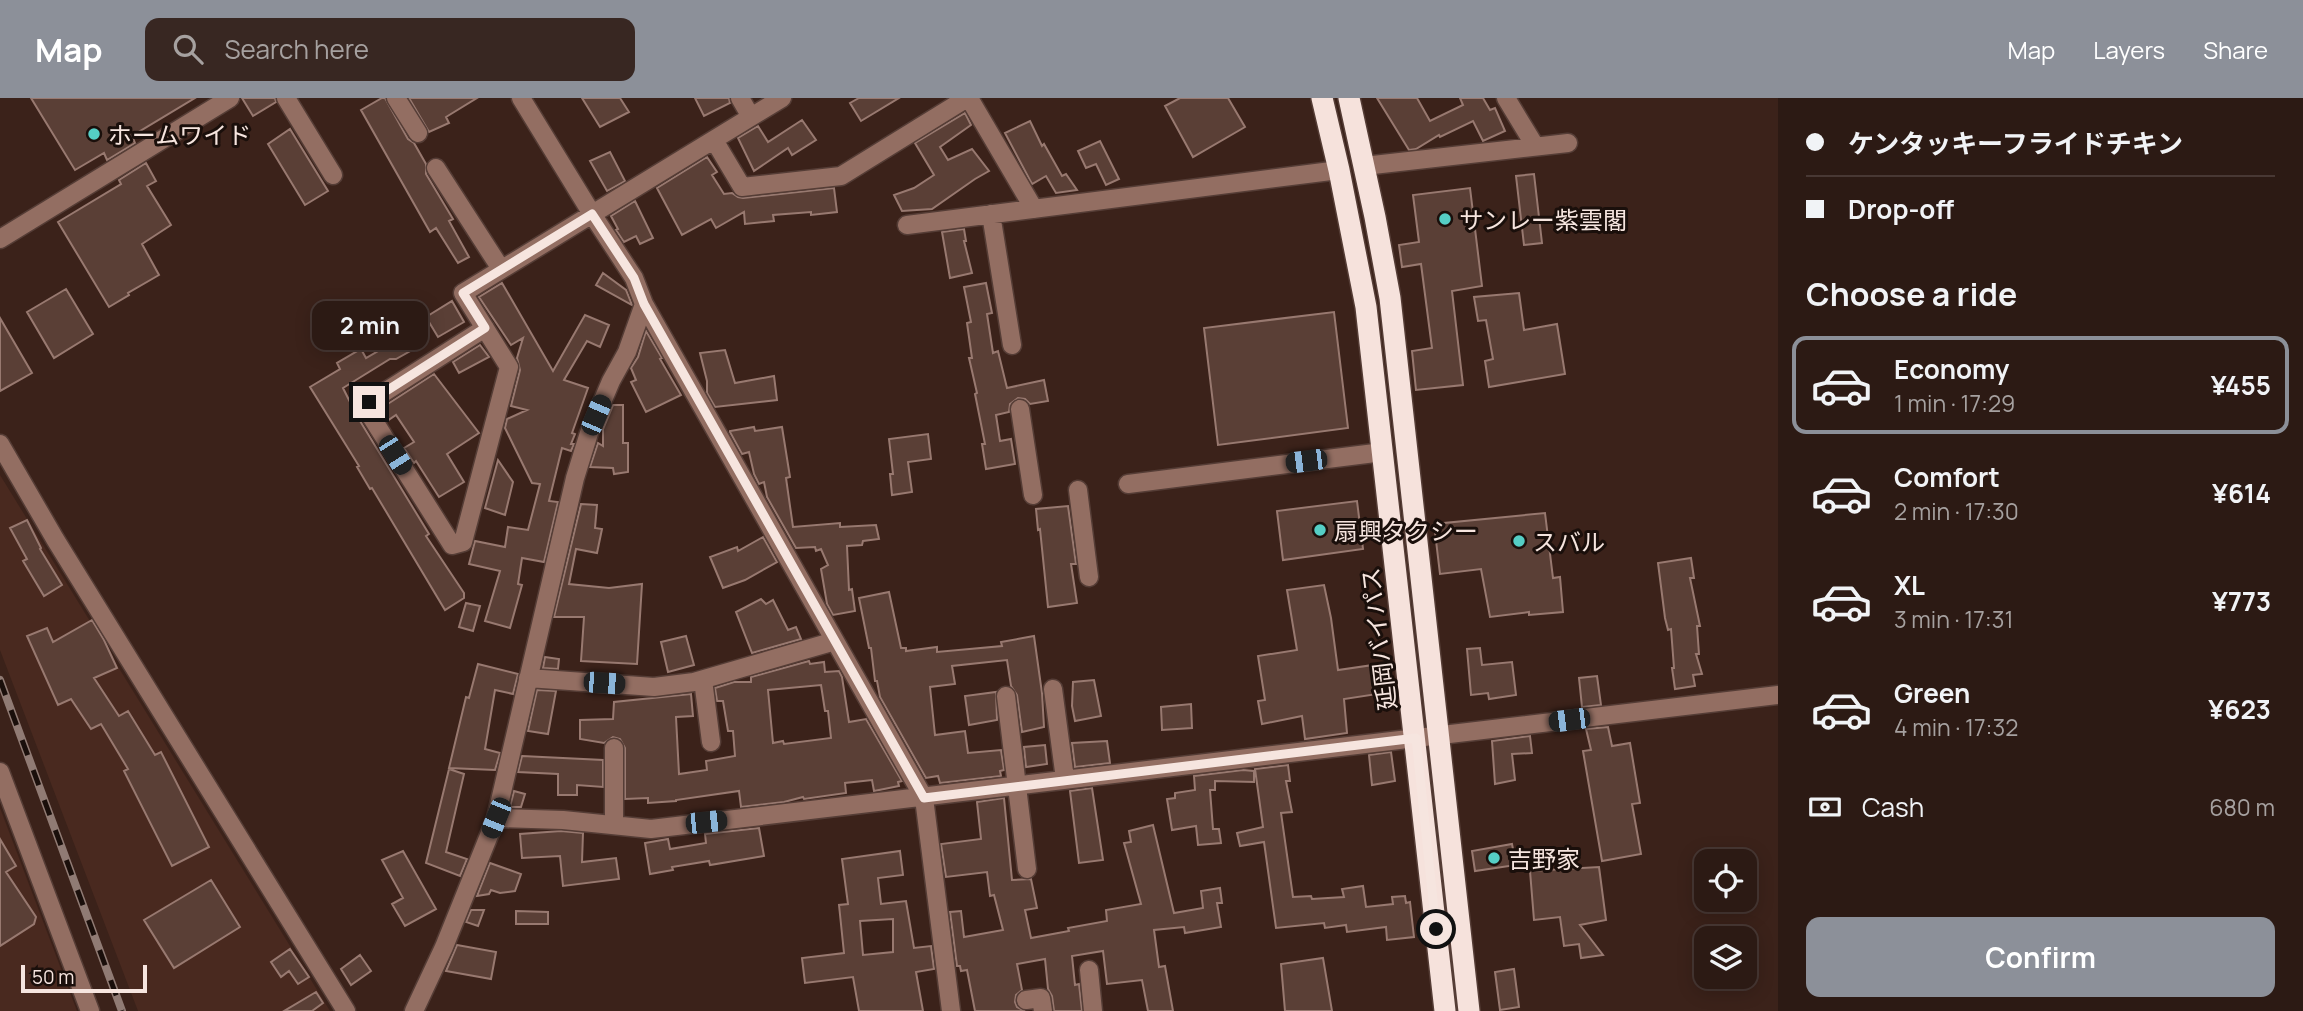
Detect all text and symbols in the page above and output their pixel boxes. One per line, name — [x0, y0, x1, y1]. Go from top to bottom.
search box — [145, 18, 635, 81]
text: Map — [35, 27, 103, 72]
icon: search — [169, 30, 207, 68]
text: Search here — [225, 31, 369, 67]
text: Map — [2008, 33, 2055, 66]
text: Layers — [2093, 33, 2165, 66]
text: Share — [2203, 33, 2268, 66]
place label: ホームワイド — [108, 118, 251, 151]
text: ケンタッキーフライドチキン — [1848, 125, 2183, 161]
marker: ホームワイド — [86, 126, 102, 142]
text: Drop-off — [1848, 191, 1954, 227]
place label: サンレー紫雲閣 — [1459, 203, 1627, 236]
marker: サンレー紫雲閣 — [1437, 211, 1453, 227]
text: Choose a ride — [1806, 272, 2017, 316]
callout: 2 min — [311, 300, 427, 350]
text: 2 min — [340, 309, 400, 341]
text: Economy — [1894, 351, 2009, 387]
icon: car — [1810, 354, 1873, 417]
text: ¥455 — [2211, 367, 2271, 403]
route end — [353, 386, 385, 418]
text: 1 min · 17:29 — [1894, 387, 2015, 419]
car — [579, 392, 614, 438]
car — [375, 432, 416, 478]
car — [1284, 448, 1329, 474]
text: Comfort — [1894, 459, 2000, 495]
icon: car — [1810, 462, 1873, 525]
text: ¥614 — [2212, 475, 2271, 511]
text: 2 min · 17:30 — [1894, 495, 2019, 527]
place label: 扇興タクシー — [1334, 514, 1478, 547]
marker: 扇興タクシー — [1312, 522, 1328, 538]
place label: スバル — [1533, 525, 1605, 558]
marker: スバル — [1511, 533, 1527, 549]
street label: 延岡バイパス — [1353, 566, 1403, 712]
text: XL — [1894, 567, 1925, 603]
icon: car — [1810, 570, 1873, 633]
text: ¥773 — [2212, 583, 2271, 619]
text: 3 min · 17:31 — [1894, 603, 2013, 635]
car — [583, 671, 626, 695]
text: Green — [1894, 675, 1970, 711]
icon: car — [1810, 678, 1873, 741]
text: ¥623 — [2208, 691, 2271, 727]
car — [1547, 707, 1592, 733]
text: 4 min · 17:32 — [1894, 711, 2018, 743]
icon: cash — [1806, 788, 1844, 826]
text: Cash — [1862, 789, 1924, 825]
text: 680 m — [2209, 791, 2275, 823]
car — [479, 795, 514, 841]
car — [685, 809, 728, 835]
place label: 吉野家 — [1508, 842, 1580, 875]
map controls — [1694, 849, 1757, 989]
button: locate — [1694, 849, 1757, 912]
marker: 吉野家 — [1486, 850, 1502, 866]
route start — [1420, 913, 1452, 945]
button: Confirm — [1806, 917, 2275, 997]
button: layers — [1694, 926, 1757, 989]
scale bar — [21, 962, 147, 994]
text: 50 m — [32, 964, 74, 990]

